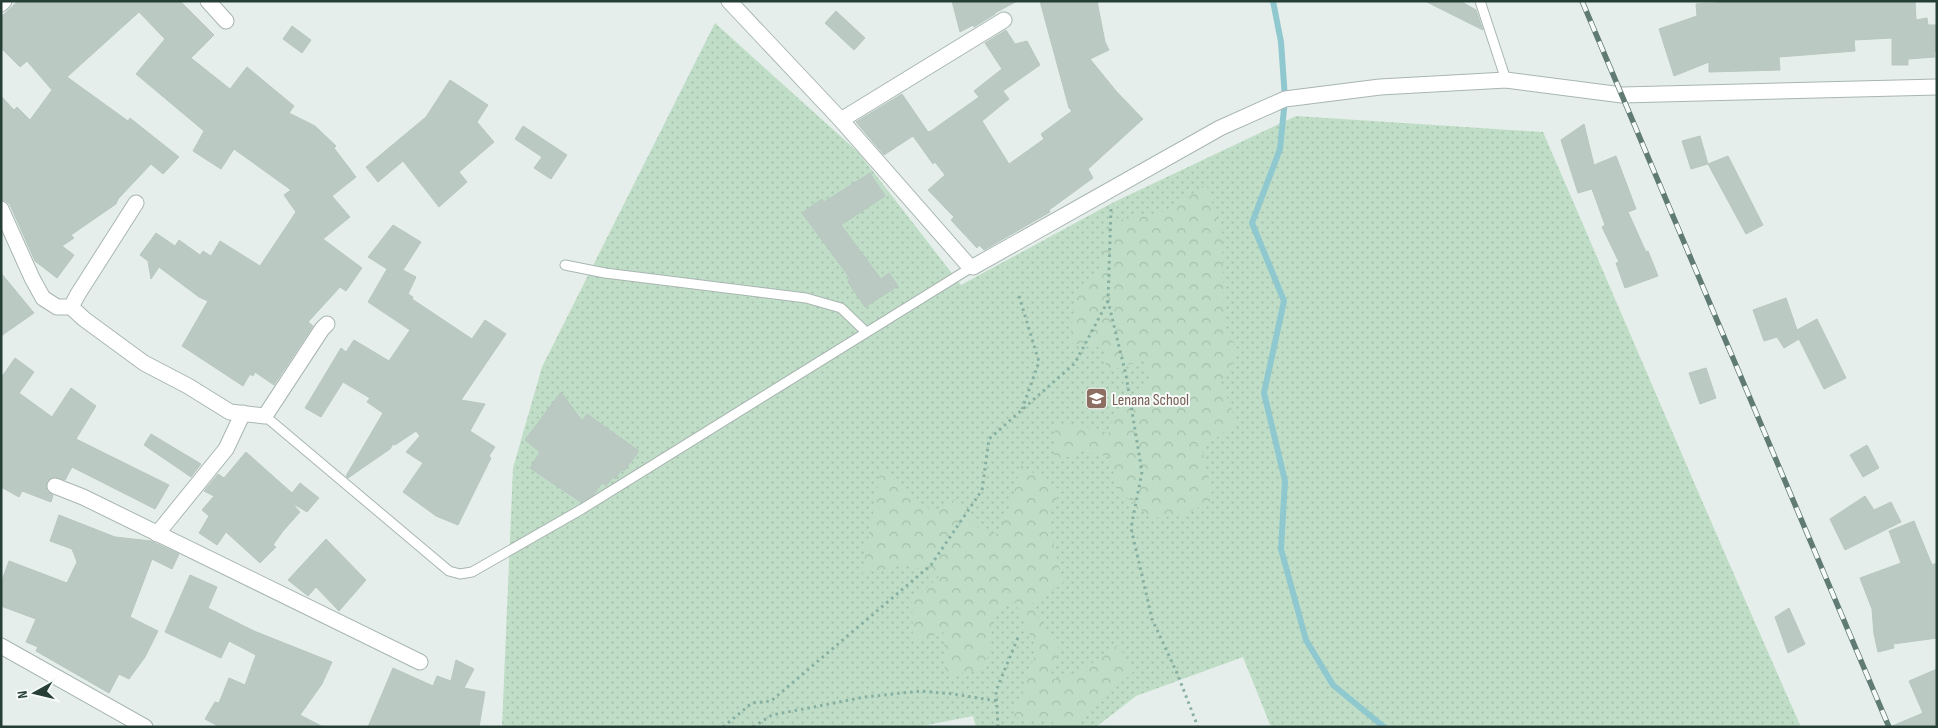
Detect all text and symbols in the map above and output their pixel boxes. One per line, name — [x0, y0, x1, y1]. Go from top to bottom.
school or university icon: Lenana School — [1084, 387, 1108, 411]
place label: Lenana School — [1112, 391, 1189, 410]
north arrow — [10, 668, 60, 718]
text: N — [14, 690, 32, 700]

